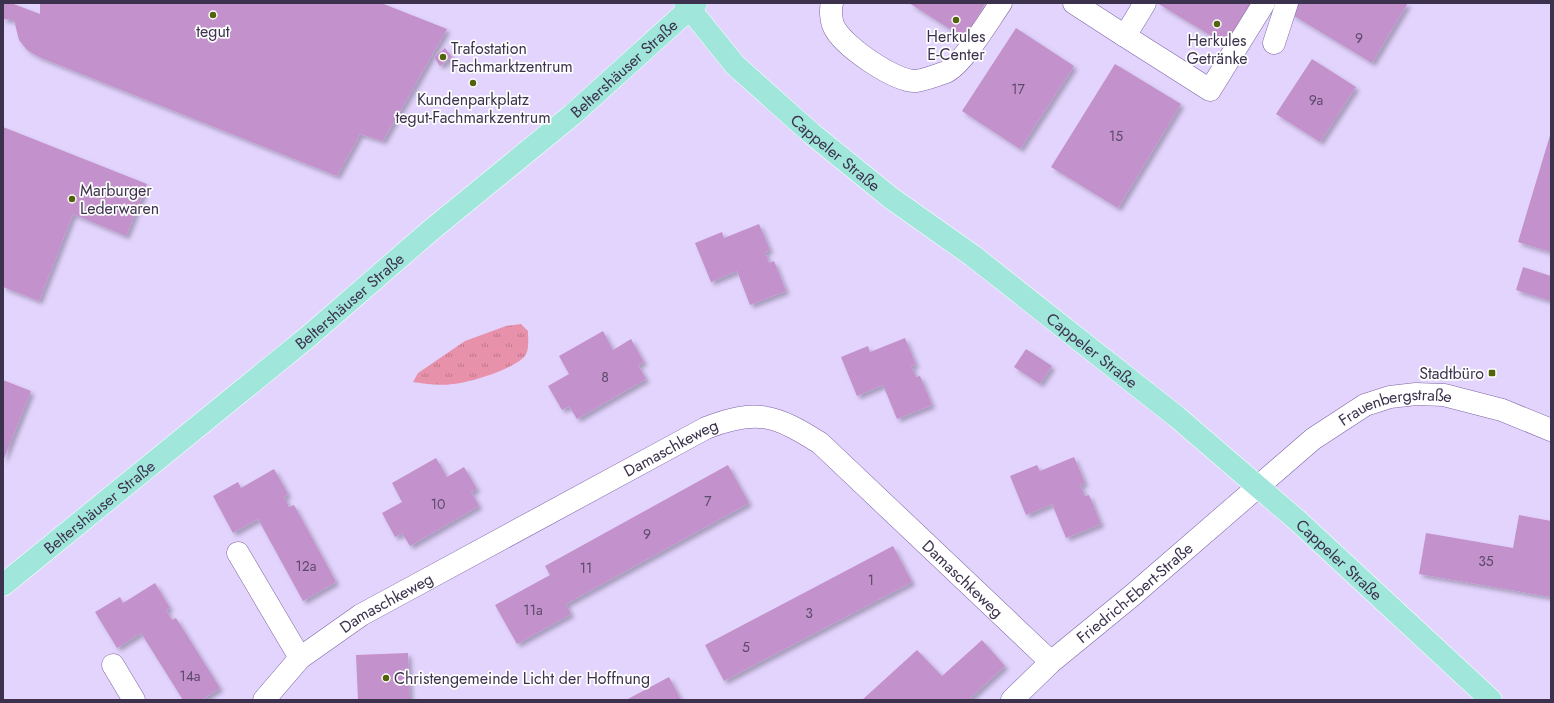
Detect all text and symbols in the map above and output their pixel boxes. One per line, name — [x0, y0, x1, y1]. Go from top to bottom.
marker: tegut — [208, 10, 218, 20]
street label: Beltershäuser Straße — [565, 14, 683, 123]
marker: Herkules E-Center — [951, 15, 961, 25]
marker: Herkules Getränke — [1212, 19, 1222, 29]
place label: tegut — [196, 20, 230, 43]
place label: Herkules E-Center — [927, 25, 985, 66]
house number: 9 — [1355, 28, 1363, 48]
place label: Herkules Getränke — [1186, 29, 1248, 70]
place label: Trafostation Fachmarktzentrum — [451, 37, 573, 78]
marker: Trafostation Fachmarktzentrum — [438, 52, 448, 62]
marker: Kundenparkplatz tegut-Fachmarkzentrum — [468, 78, 478, 88]
house number: 17 — [1011, 79, 1025, 99]
place label: Kundenparkplatz tegut-Fachmarkzentrum — [395, 88, 551, 129]
house number: 9a — [1309, 90, 1323, 110]
street label: Cappeler Straße — [785, 109, 885, 197]
house number: 15 — [1109, 126, 1123, 146]
place label: Marburger Lederwaren — [80, 179, 159, 220]
marker: Marburger Lederwaren — [67, 194, 77, 204]
street label: Beltershäuser Straße — [290, 248, 409, 355]
street label: Cappeler Straße — [1041, 307, 1142, 394]
place label: Stadtbüro — [1419, 362, 1484, 385]
house number: 8 — [601, 367, 609, 387]
marker: Stadtbüro — [1487, 368, 1497, 378]
street label: Frauenbergstraße — [1334, 383, 1455, 431]
street label: Damaschkeweg — [619, 413, 721, 483]
street label: Beltershäuser Straße — [39, 455, 160, 559]
house number: 7 — [704, 491, 712, 511]
house number: 10 — [431, 494, 445, 514]
street label: Cappeler Straße — [1291, 514, 1387, 606]
house number: 9 — [643, 524, 651, 544]
street label: Damaschkeweg — [917, 535, 1008, 623]
street label: Friedrich-Ebert-Straße — [1072, 537, 1198, 649]
house number: 35 — [1478, 551, 1494, 571]
house number: 12a — [296, 556, 317, 576]
house number: 11 — [580, 558, 592, 578]
street label: Damaschkeweg — [335, 567, 437, 639]
house number: 1 — [868, 570, 874, 590]
house number: 11a — [523, 600, 543, 620]
house number: 3 — [805, 603, 813, 623]
house number: 5 — [742, 637, 750, 657]
house number: 14a — [179, 666, 201, 686]
place label: Christengemeinde Licht der Hoffnung — [394, 667, 650, 690]
marker: Christengemeinde Licht der Hoffnung — [381, 673, 391, 683]

